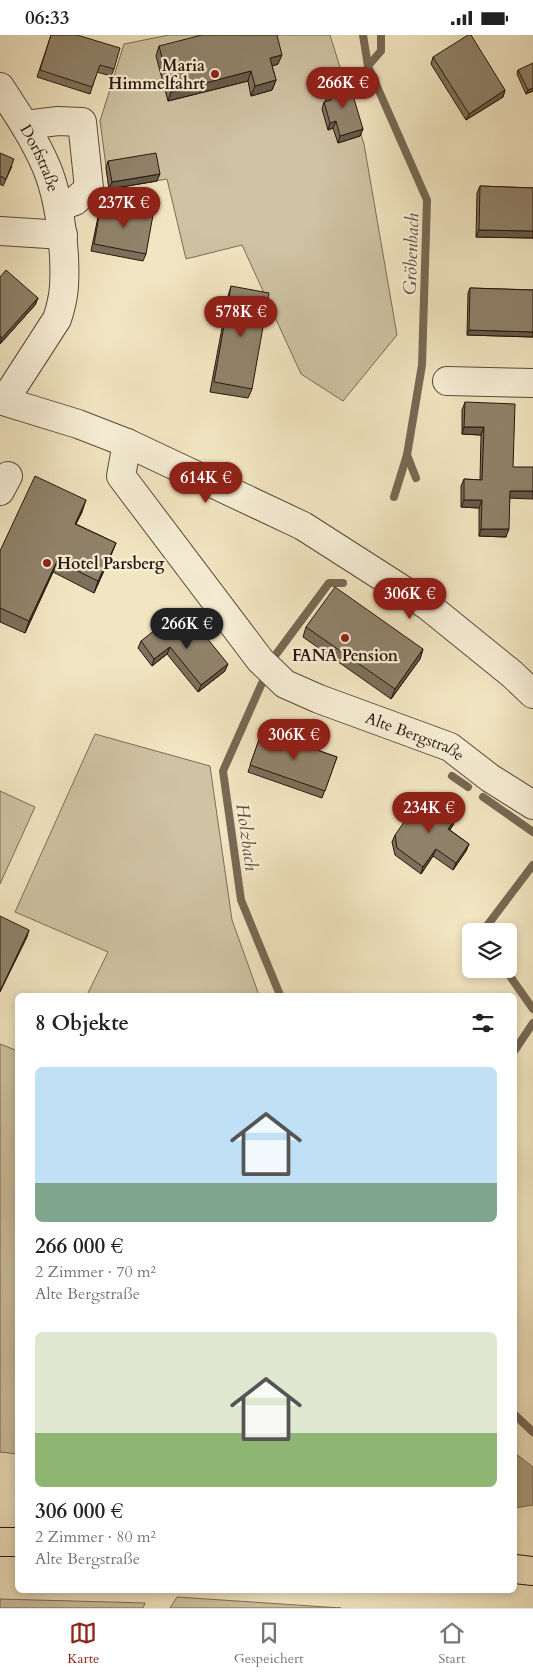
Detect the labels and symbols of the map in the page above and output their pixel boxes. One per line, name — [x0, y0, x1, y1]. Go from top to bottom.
place label: Maria Himmelfahrt — [108, 55, 205, 95]
pin: 266K € — [302, 67, 384, 109]
marker: Maria Himmelfahrt — [209, 68, 221, 80]
street label: Dorfstraße — [14, 120, 64, 194]
pin: 237K € — [83, 187, 165, 229]
water label: Gröbenbach — [398, 212, 425, 295]
pin: 578K € — [200, 295, 282, 338]
pin: 614K € — [165, 461, 247, 504]
place label: Hotel Parsberg — [57, 553, 165, 575]
marker: Hotel Parsberg — [41, 557, 53, 569]
pin: 306K € — [369, 577, 451, 620]
pin: 266K € — [146, 607, 228, 650]
marker: FANA Pension — [339, 632, 351, 644]
place label: FANA Pension — [292, 645, 399, 667]
street label: Alte Bergstraße — [362, 707, 469, 766]
pin: 306K € — [253, 719, 335, 761]
pin: 234K € — [388, 791, 470, 834]
water label: Holzbach — [229, 802, 264, 873]

